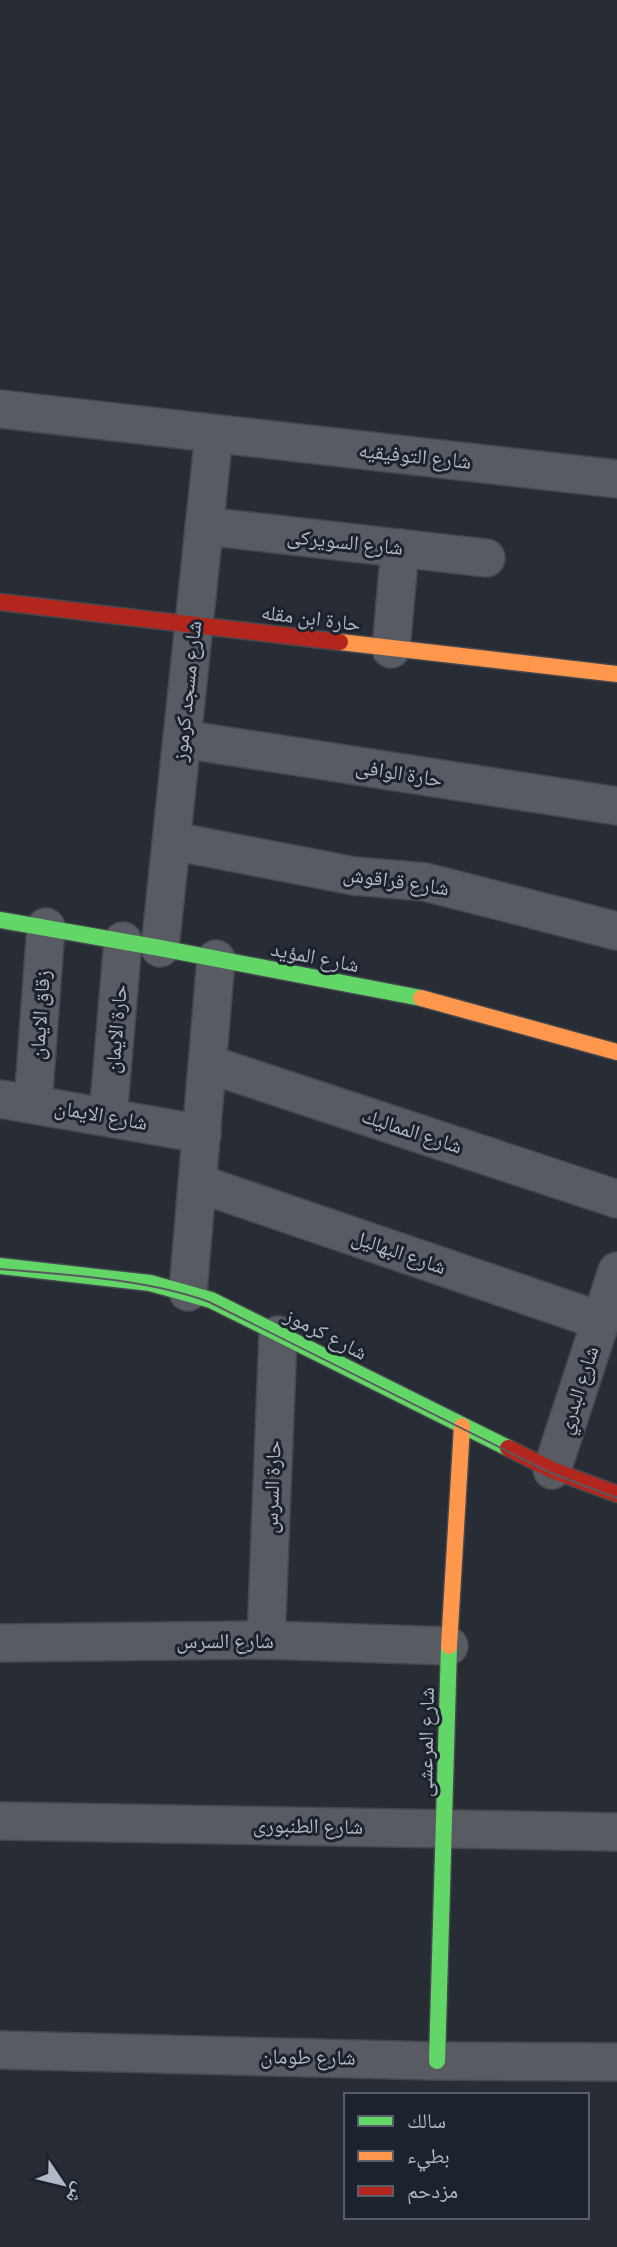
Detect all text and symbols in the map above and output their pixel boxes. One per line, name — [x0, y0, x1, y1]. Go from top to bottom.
street label: شارع التوفيقيه — [357, 437, 473, 475]
street label: شارع السويركى — [286, 523, 404, 561]
street label: حارة ابن مقله — [260, 599, 362, 637]
street label: شارع مسجد كرموز — [167, 619, 207, 764]
street label: حارة الوافى — [354, 753, 444, 793]
street label: شارع قراقوش — [341, 861, 451, 901]
street label: شارع المؤيد — [269, 936, 361, 978]
street label: زقاق الايمان — [24, 969, 56, 1061]
street label: حارة الايمان — [99, 983, 133, 1075]
street label: شارع الايمان — [52, 1094, 150, 1136]
street label: شارع المماليك — [358, 1103, 466, 1159]
street label: شارع البهاليل — [348, 1224, 450, 1280]
street label: شارع كرموز — [279, 1302, 372, 1366]
street label: شارع البدري — [552, 1343, 608, 1438]
street label: حارة السرس — [257, 1440, 287, 1534]
street label: شارع السرس — [176, 1628, 274, 1654]
street label: شارع المرعشى — [412, 1687, 440, 1797]
street label: شارع الطنبورى — [253, 1812, 363, 1840]
street label: شارع طومان — [260, 2043, 356, 2071]
legend — [344, 2093, 589, 2219]
text: سالك — [407, 2108, 446, 2134]
text: بطيء — [407, 2143, 450, 2172]
north arrow — [28, 2149, 98, 2219]
text: ش — [60, 2178, 92, 2208]
text: مزدحم — [407, 2178, 458, 2205]

